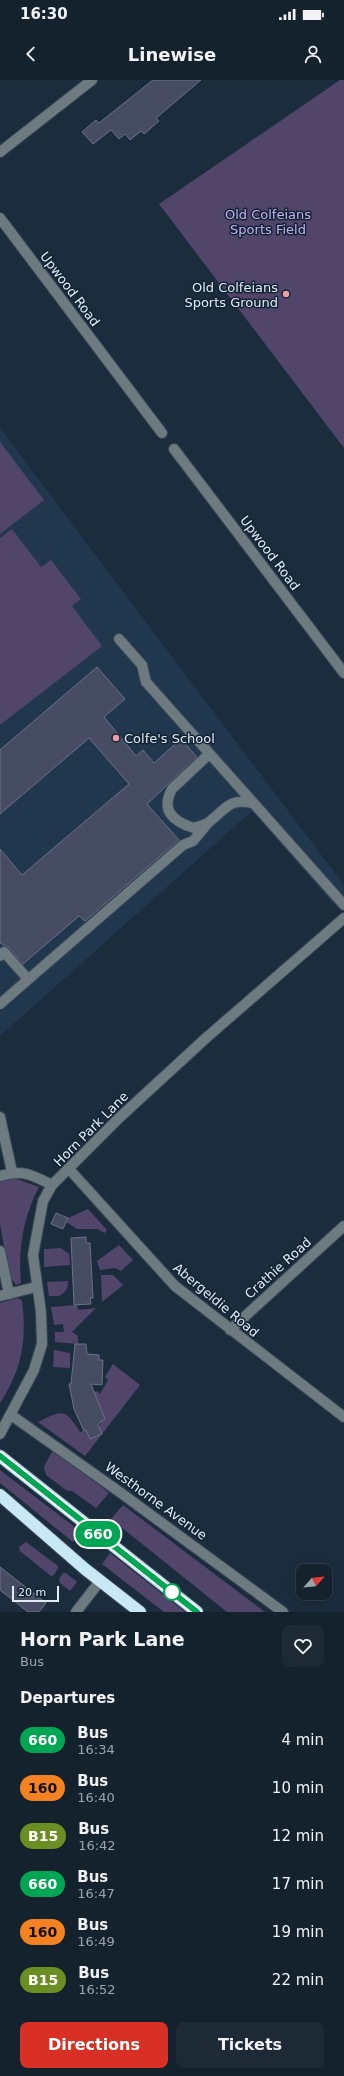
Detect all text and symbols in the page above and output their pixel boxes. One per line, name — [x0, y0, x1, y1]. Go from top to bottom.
text: 16:30 — [20, 5, 68, 23]
icon: back — [20, 43, 42, 65]
icon: person — [302, 43, 324, 65]
text: Linewise — [128, 44, 216, 65]
park label: Old Colfeians Sports Field — [225, 207, 311, 237]
street label: Upwood Road — [37, 249, 103, 329]
place label: Old Colfeians Sports Ground — [184, 280, 278, 310]
marker: Old Colfeians Sports Ground — [281, 289, 291, 299]
street label: Upwood Road — [237, 513, 303, 593]
place label: Colfe's School — [124, 731, 215, 746]
marker: Colfe's School — [111, 733, 121, 743]
street label: Horn Park Lane — [51, 1089, 131, 1169]
street label: Crathie Road — [242, 1234, 314, 1302]
street label: Abergeldie Road — [170, 1260, 262, 1340]
street label: Westhorne Avenue — [102, 1459, 210, 1543]
line badge: 660 — [75, 1521, 121, 1547]
text: 660 — [83, 1526, 113, 1542]
north arrow — [296, 1564, 332, 1600]
map controls — [296, 1564, 332, 1600]
unlabelled marker — [163, 1583, 181, 1601]
scale bar — [12, 1584, 59, 1603]
text: 20 m — [18, 1586, 46, 1599]
button: heart — [282, 1625, 324, 1667]
text: Horn Park Lane — [20, 1628, 185, 1650]
text: Bus — [20, 1654, 44, 1669]
text: Departures — [20, 1689, 115, 1707]
text: Bus — [77, 1724, 108, 1742]
text: 4 min — [281, 1731, 324, 1749]
text: 660 — [28, 1732, 57, 1748]
text: 16:34 — [77, 1742, 115, 1757]
text: Bus — [77, 1772, 108, 1790]
text: 10 min — [272, 1779, 324, 1797]
text: 160 — [28, 1780, 57, 1796]
text: 16:40 — [77, 1790, 115, 1805]
text: Bus — [78, 1820, 109, 1838]
text: 12 min — [272, 1827, 324, 1845]
text: B15 — [28, 1828, 58, 1844]
text: 16:42 — [78, 1838, 116, 1853]
text: Bus — [77, 1868, 108, 1886]
text: 17 min — [272, 1875, 324, 1893]
text: 660 — [28, 1876, 57, 1892]
text: 16:47 — [77, 1886, 115, 1901]
text: Bus — [77, 1916, 108, 1934]
text: 19 min — [272, 1923, 324, 1941]
text: 160 — [28, 1924, 57, 1940]
text: 16:49 — [77, 1934, 115, 1949]
text: Bus — [78, 1964, 109, 1982]
text: 22 min — [272, 1971, 324, 1989]
text: B15 — [28, 1972, 58, 1988]
text: 16:52 — [78, 1982, 116, 1997]
button: Directions — [20, 2022, 168, 2068]
button: Tickets — [176, 2022, 324, 2068]

